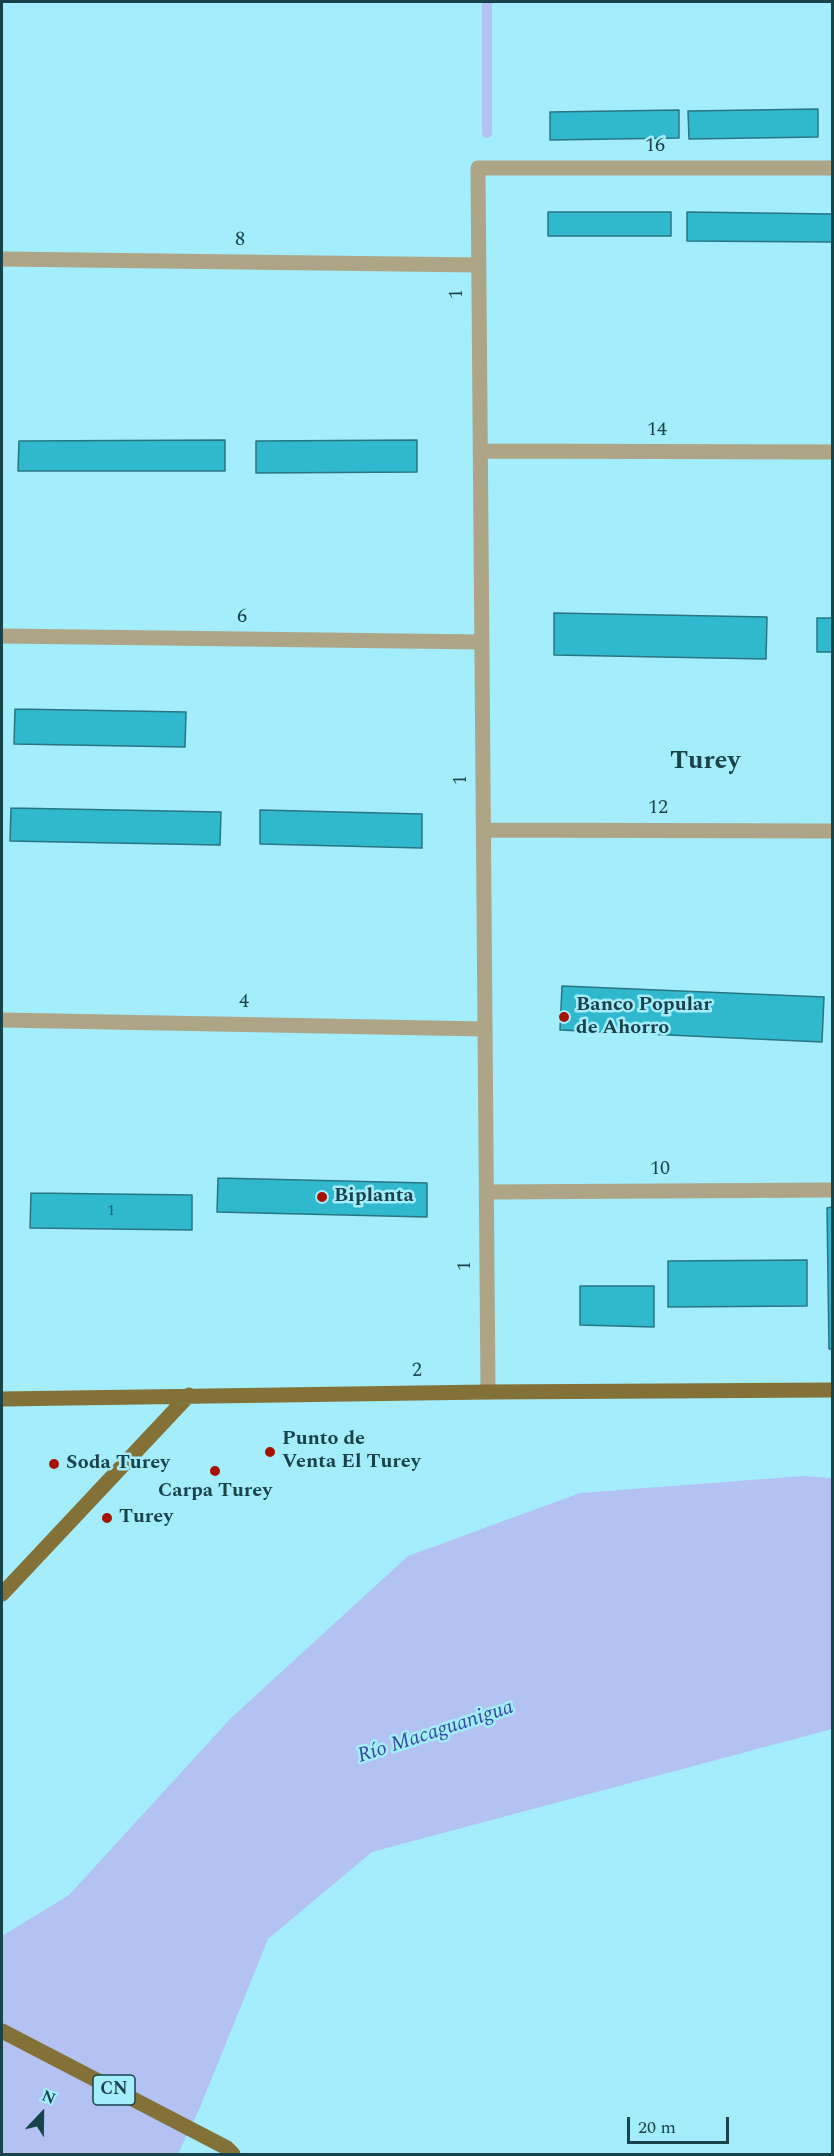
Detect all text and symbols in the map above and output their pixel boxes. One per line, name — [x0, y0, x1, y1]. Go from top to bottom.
street label: 16 — [645, 135, 665, 159]
street label: 8 — [235, 229, 245, 253]
street label: 1 — [446, 289, 470, 299]
street label: 14 — [647, 419, 667, 443]
street label: 6 — [237, 606, 247, 630]
district label: Turey — [670, 747, 740, 779]
street label: 1 — [450, 775, 474, 785]
street label: 12 — [648, 797, 668, 821]
street label: 4 — [239, 991, 249, 1015]
place label: Banco Popular de Ahorro — [576, 994, 712, 1041]
marker: Banco Popular de Ahorro — [557, 1010, 571, 1024]
street label: 10 — [650, 1158, 670, 1182]
place label: Biplanta — [334, 1185, 414, 1209]
marker: Biplanta — [315, 1190, 329, 1204]
house number: 1 — [107, 1202, 115, 1222]
street label: 1 — [454, 1261, 478, 1271]
street label: 2 — [412, 1360, 422, 1384]
place label: Punto de Venta El Turey — [282, 1428, 420, 1475]
marker: Punto de Venta El Turey — [263, 1445, 277, 1459]
place label: Soda Turey — [66, 1452, 170, 1476]
marker: Soda Turey — [47, 1457, 61, 1471]
marker: Carpa Turey — [208, 1464, 222, 1478]
place label: Carpa Turey — [158, 1480, 272, 1504]
place label: Turey — [119, 1506, 173, 1530]
marker: Turey — [100, 1511, 114, 1525]
water label: Río Macaguanigua — [355, 1696, 517, 1770]
road number: CN — [93, 2075, 135, 2105]
north arrow — [12, 2084, 72, 2144]
text: N — [38, 2084, 59, 2111]
scale bar — [630, 2105, 732, 2143]
text: 20 m — [638, 2114, 676, 2141]

